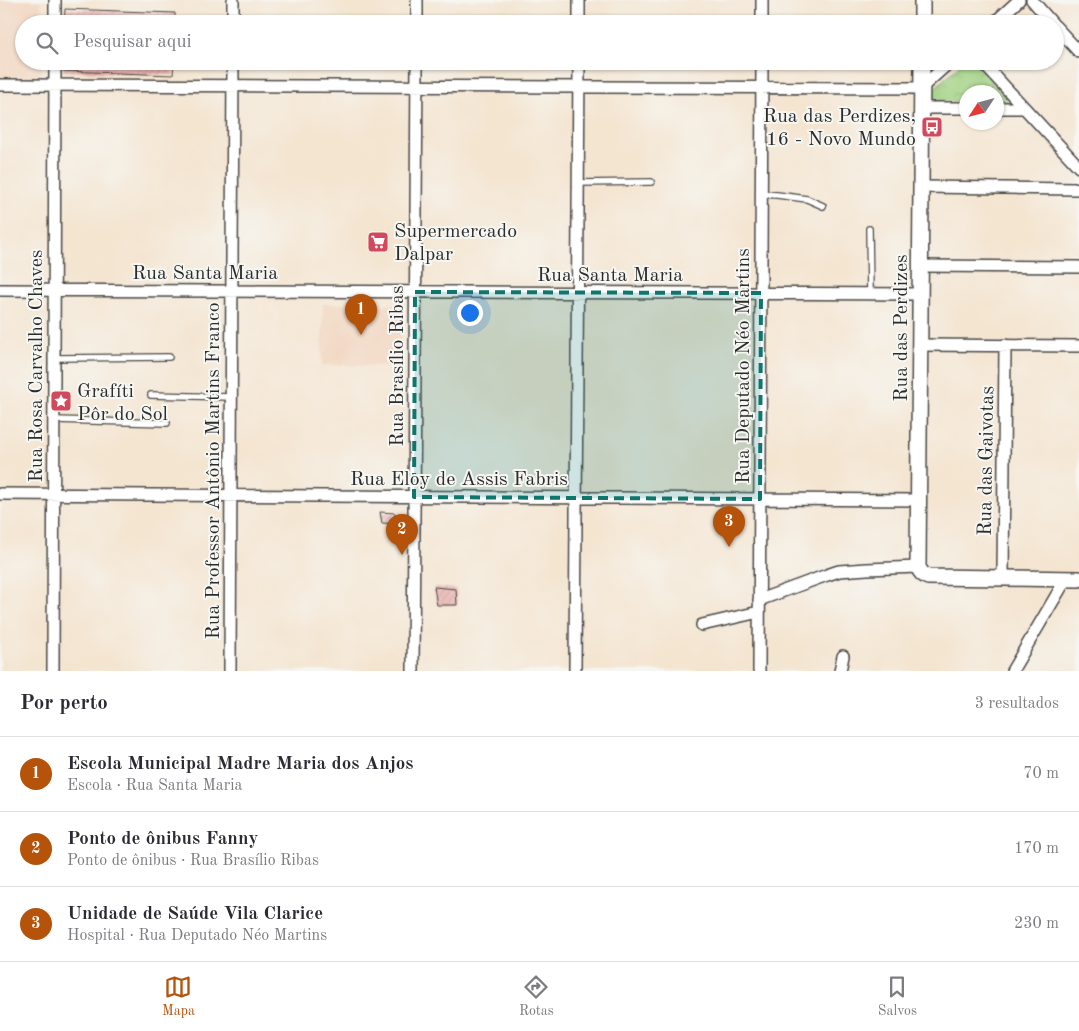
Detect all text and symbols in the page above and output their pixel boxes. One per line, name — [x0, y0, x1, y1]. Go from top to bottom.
search box — [15, 15, 1064, 70]
icon: search — [33, 29, 61, 57]
text: Pesquisar aqui — [73, 33, 192, 52]
north arrow — [959, 85, 1004, 130]
place label: Rua das Perdizes, 16 - Novo Mundo — [763, 107, 916, 150]
bus stop icon: Rua das Perdizes, 16 - Novo Mundo — [920, 115, 944, 139]
place label: Supermercado Dalpar — [394, 222, 517, 265]
supermarket icon: Supermercado Dalpar — [366, 230, 390, 254]
street label: Rua Deputado Néo Martins — [734, 248, 754, 484]
street label: Rua Rosa Carvalho Chaves — [27, 249, 47, 483]
street label: Rua das Perdizes — [892, 254, 912, 402]
street label: Rua Santa Maria — [132, 264, 278, 284]
street label: Rua Santa Maria — [537, 266, 683, 286]
street label: Rua Brasílio Ribas — [388, 285, 408, 447]
pin: 1 — [345, 294, 377, 335]
your location — [457, 300, 483, 326]
street label: Rua Professor Antônio Martins Franco — [204, 302, 224, 640]
place label: Grafíti Pôr do Sol — [77, 382, 168, 425]
street label: Rua das Gaivotas — [976, 386, 998, 536]
place icon: Grafíti Pôr do Sol — [49, 389, 73, 413]
street label: Rua Eloy de Assis Fabris — [350, 470, 568, 490]
pin: 3 — [713, 506, 745, 547]
pin: 2 — [386, 514, 418, 555]
text: Por perto — [20, 693, 108, 714]
text: 3 resultados — [975, 696, 1059, 712]
text: Escola Municipal Madre Maria dos Anjos — [67, 755, 414, 774]
text: 1 — [31, 766, 41, 782]
text: 70 m — [1023, 766, 1059, 782]
text: Escola · Rua Santa Maria — [67, 778, 243, 794]
text: Ponto de ônibus Fanny — [67, 830, 258, 849]
text: 2 — [31, 841, 41, 857]
text: 170 m — [1014, 841, 1059, 857]
text: Ponto de ônibus · Rua Brasílio Ribas — [67, 853, 319, 869]
text: Unidade de Saúde Vila Clarice — [67, 905, 323, 924]
text: 3 — [31, 916, 41, 932]
text: 230 m — [1014, 916, 1059, 932]
text: Hospital · Rua Deputado Néo Martins — [67, 928, 327, 944]
tab: Mapa — [162, 973, 195, 1020]
tab: Rotas — [519, 973, 554, 1020]
tab: Salvos — [878, 973, 917, 1020]

